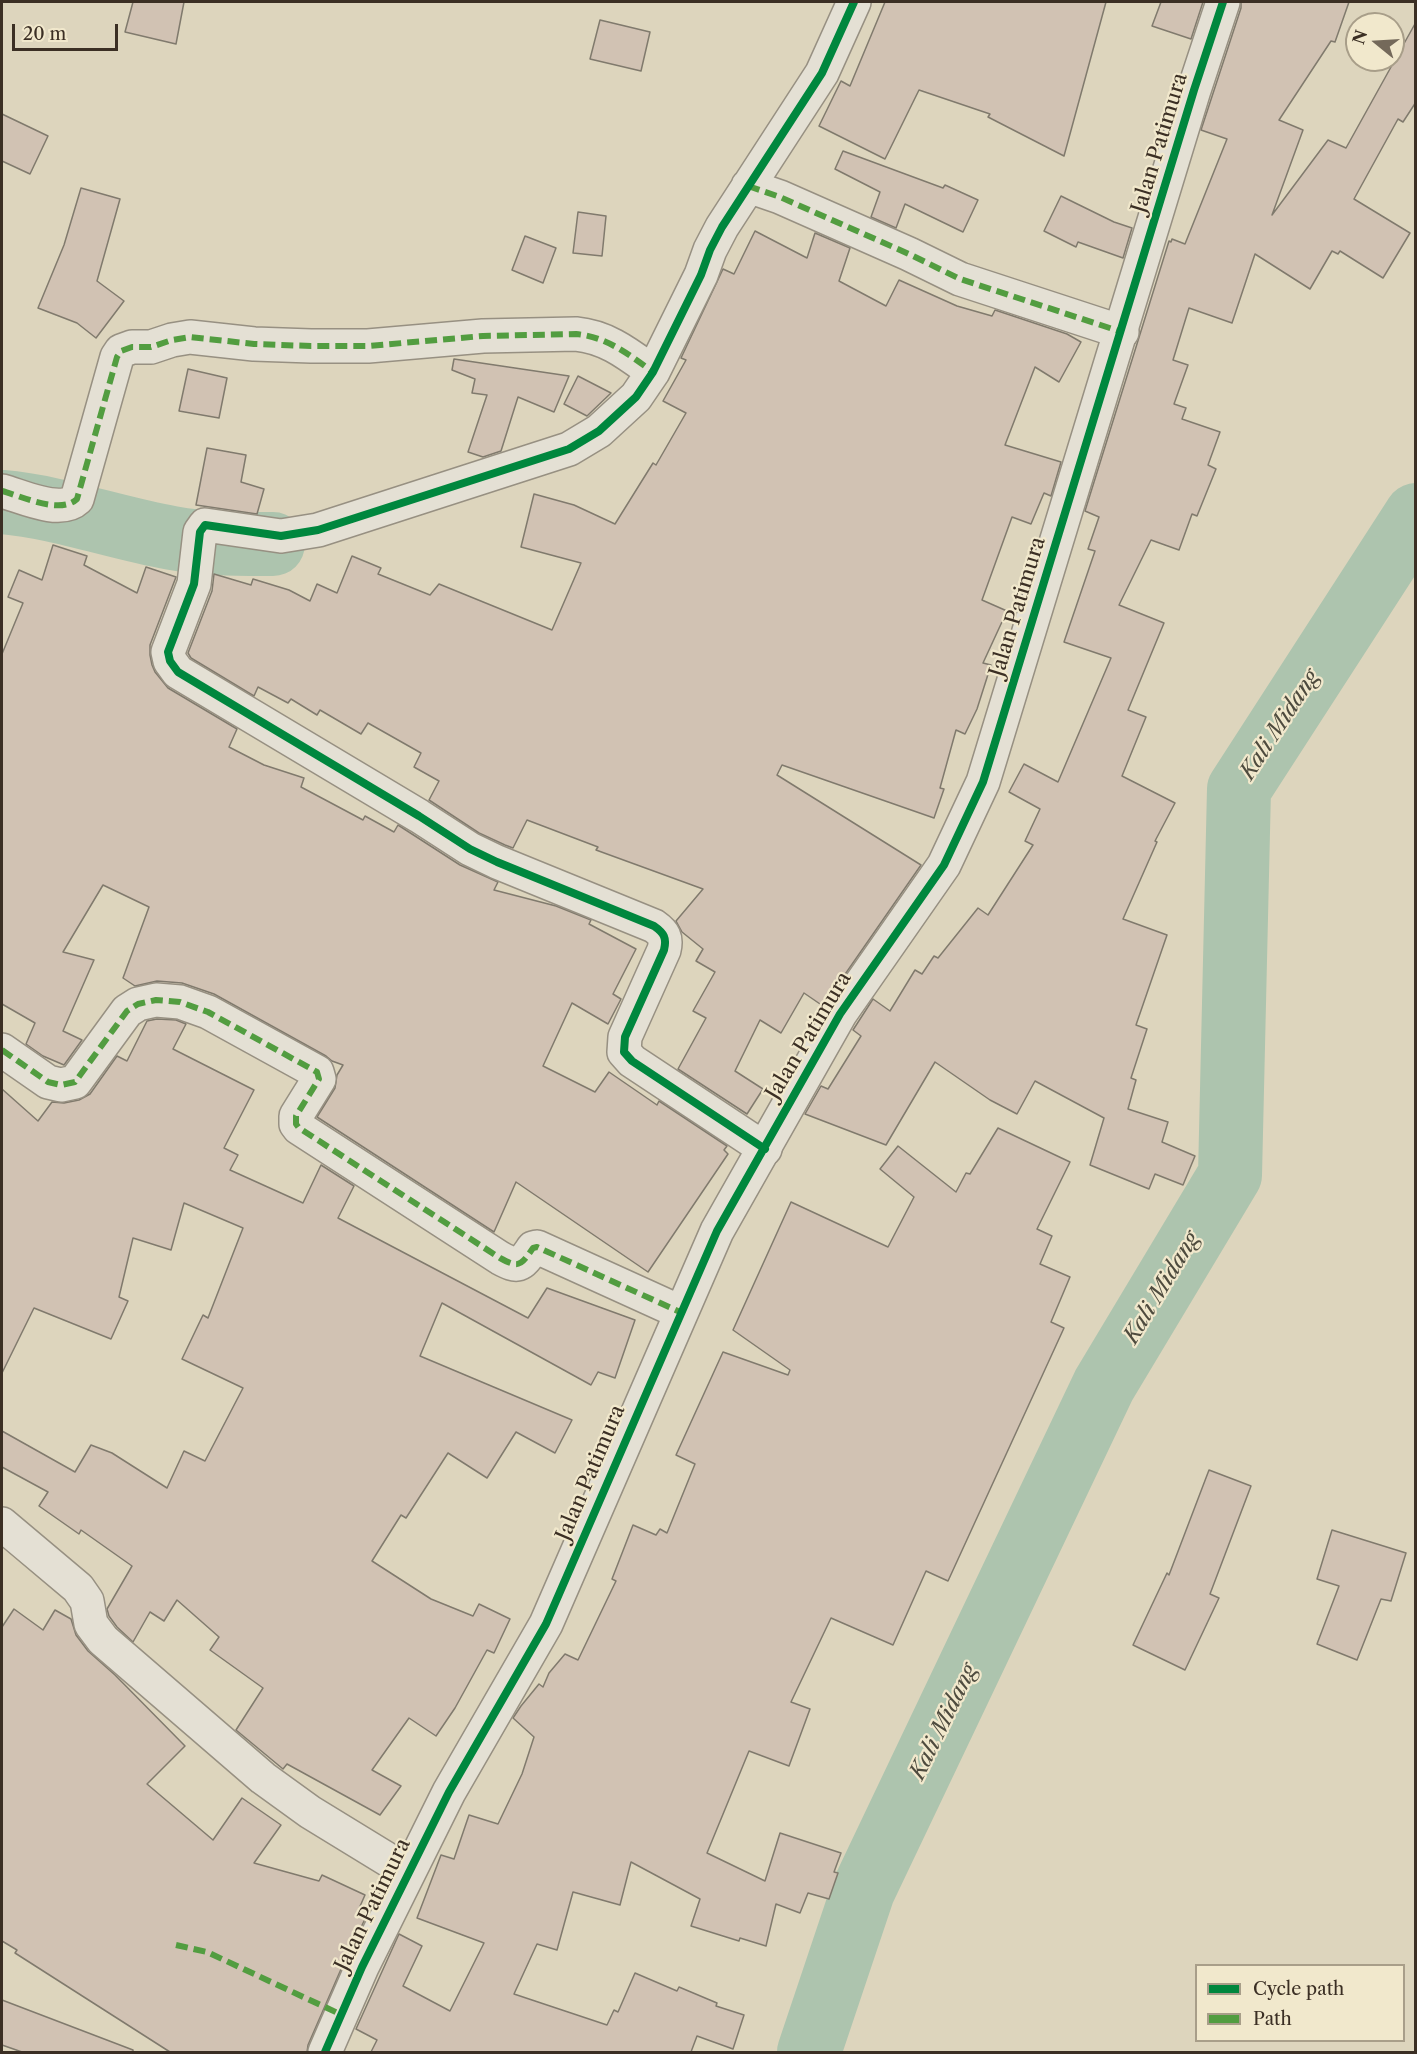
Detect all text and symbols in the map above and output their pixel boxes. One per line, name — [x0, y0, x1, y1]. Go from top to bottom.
scale bar — [15, 12, 122, 50]
north arrow — [1345, 12, 1405, 72]
text: 20 m — [23, 23, 66, 45]
text: N — [1348, 27, 1371, 47]
street label: Jalan Patimura — [1127, 70, 1193, 216]
street label: Jalan Patimura — [985, 534, 1051, 680]
water label: Kali Midang — [1235, 665, 1325, 785]
street label: Jalan Patimura — [761, 967, 857, 1105]
water label: Kali Midang — [1118, 1228, 1206, 1348]
street label: Jalan Patimura — [551, 1401, 631, 1545]
water label: Kali Midang — [905, 1660, 983, 1784]
street label: Jalan Patimura — [330, 1834, 416, 1976]
legend — [1195, 1964, 1405, 2042]
text: Cycle path — [1253, 1978, 1344, 2000]
text: Path — [1253, 2008, 1292, 2030]

